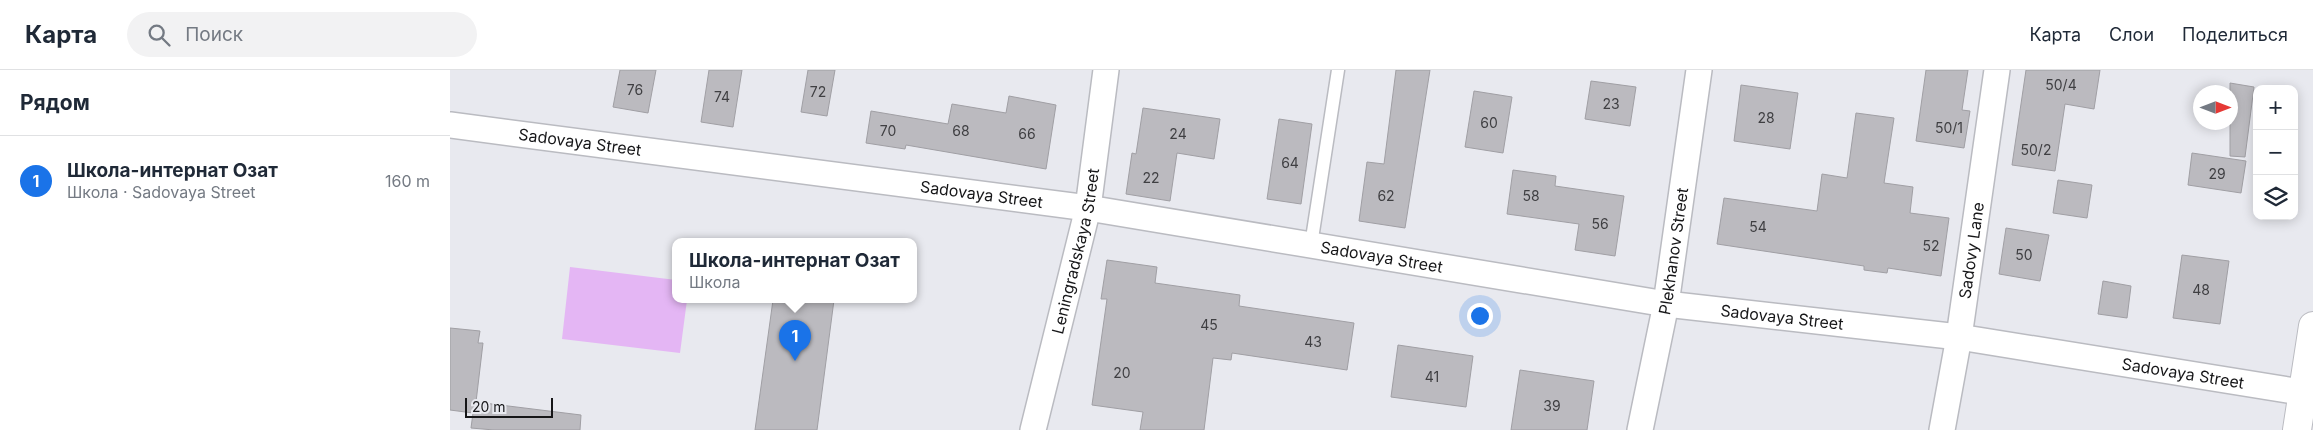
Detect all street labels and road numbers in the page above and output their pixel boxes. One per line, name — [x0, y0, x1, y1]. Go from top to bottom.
street label: Sadovaya Street — [517, 124, 642, 160]
street label: Leningradskaya Street — [1047, 167, 1103, 336]
street label: Sadovaya Street — [919, 176, 1044, 212]
street label: Plekhanov Street — [1654, 186, 1692, 316]
street label: Sadovy Lane — [1955, 201, 1988, 300]
street label: Sadovaya Street — [1319, 237, 1444, 277]
street label: Sadovaya Street — [1719, 300, 1844, 334]
street label: Sadovaya Street — [2120, 353, 2246, 393]

